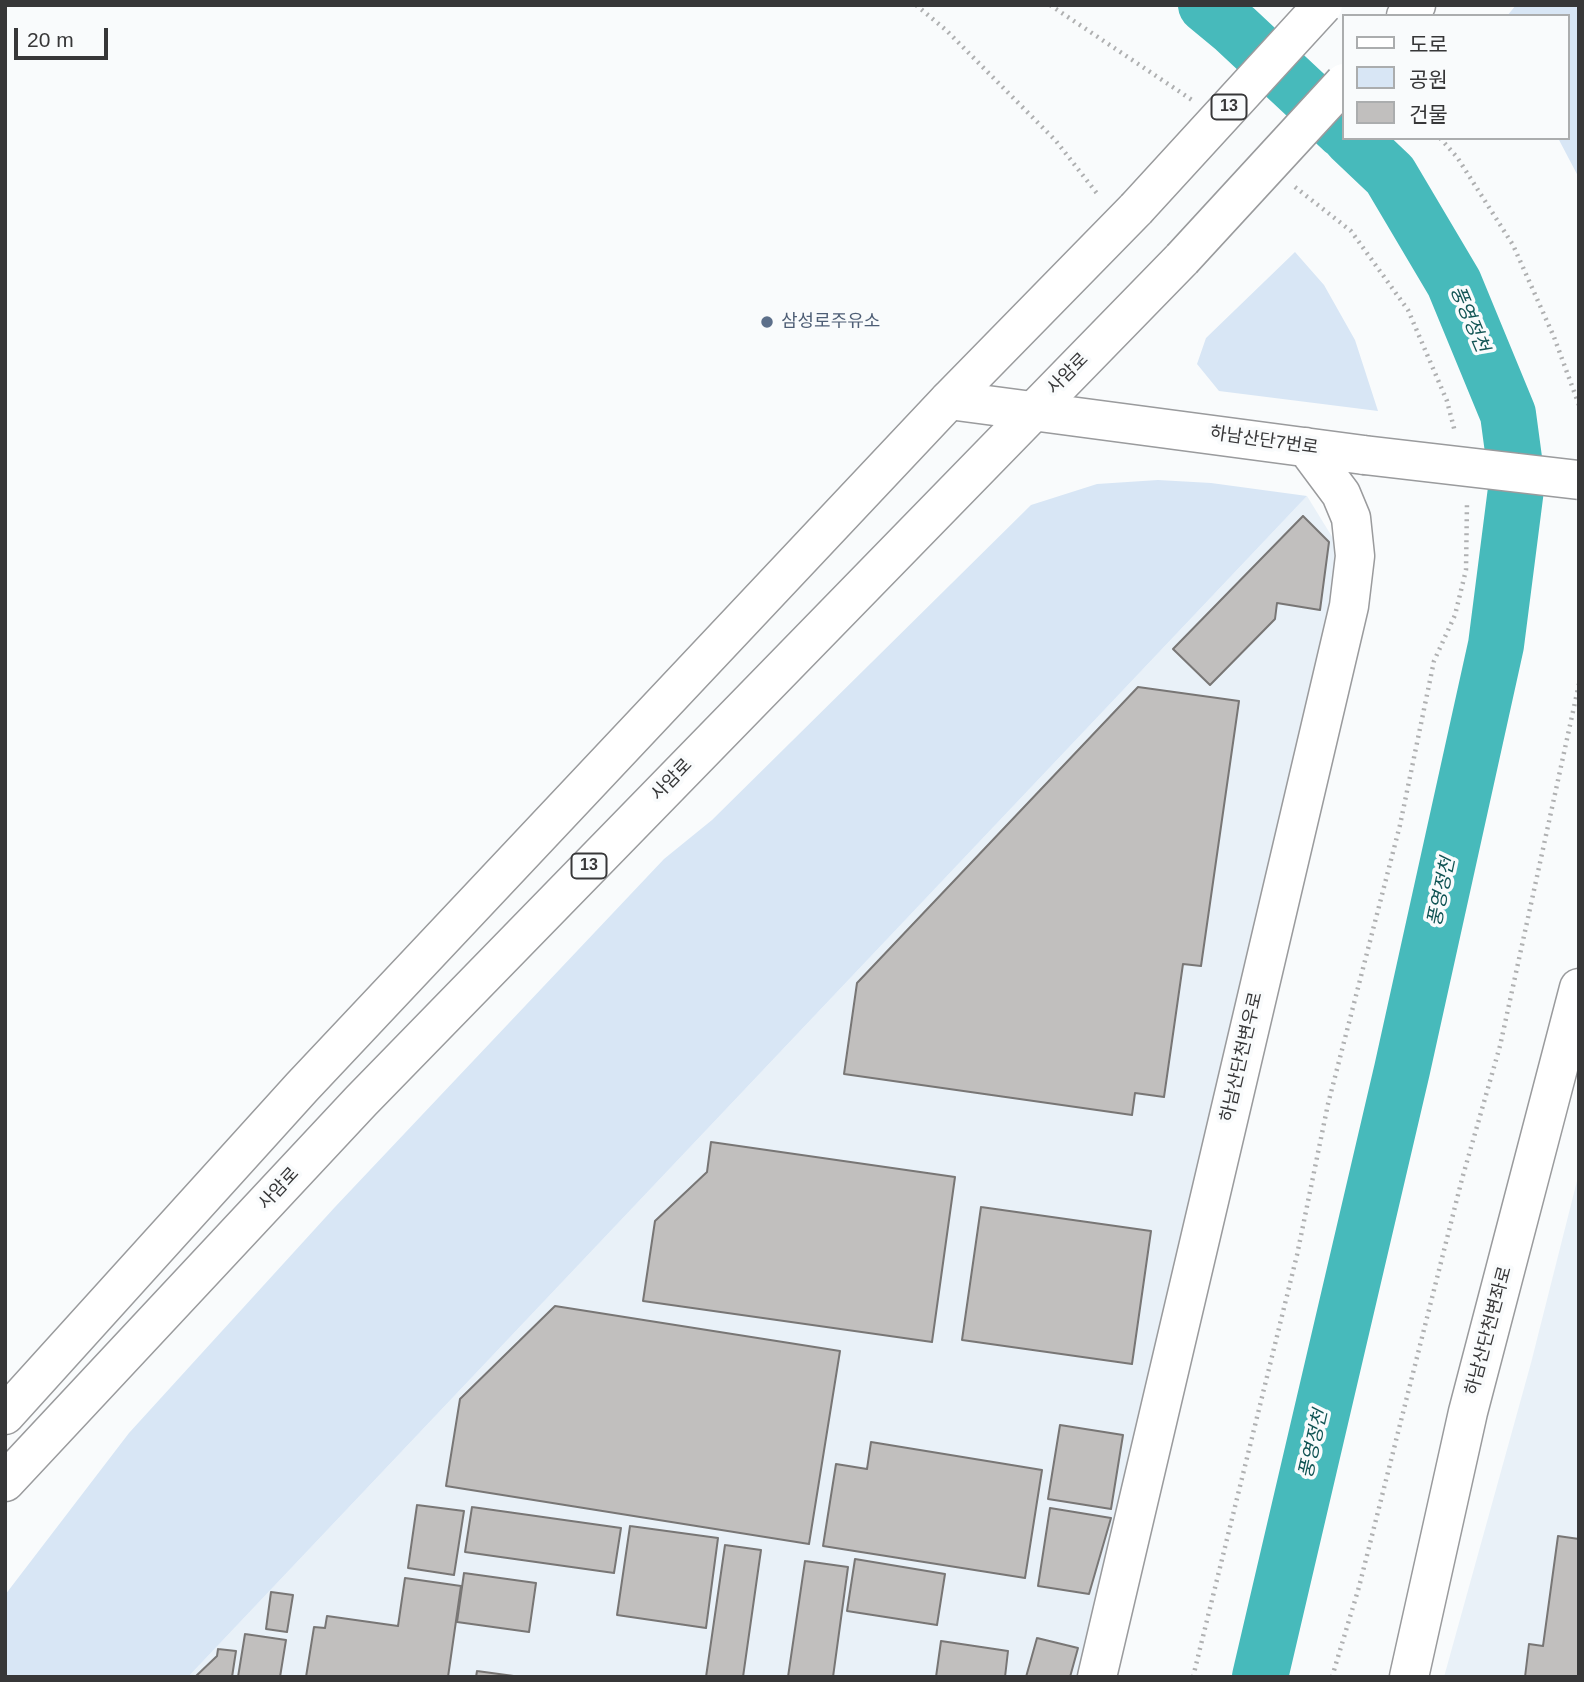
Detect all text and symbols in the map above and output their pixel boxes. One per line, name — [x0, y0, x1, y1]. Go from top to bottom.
scale bar — [18, 14, 112, 58]
legend — [1342, 14, 1570, 140]
text: 20 m — [27, 28, 74, 51]
text: 도로 — [1409, 33, 1448, 56]
text: 공원 — [1409, 68, 1448, 91]
road number: 13 — [1212, 94, 1246, 120]
text: 건물 — [1409, 103, 1448, 126]
water label: 풍영정천 — [1445, 282, 1493, 356]
place label: 삼성로주유소 — [781, 311, 880, 333]
marker: 삼성로주유소 — [759, 314, 775, 330]
street label: 사암로 — [1043, 349, 1093, 399]
street label: 하남산단7번로 — [1208, 423, 1320, 459]
street label: 사암로 — [647, 755, 697, 805]
road number: 13 — [572, 853, 606, 878]
water label: 풍영정천 — [1424, 855, 1460, 929]
street label: 하남산단천변우로 — [1217, 990, 1267, 1124]
street label: 사암로 — [254, 1163, 304, 1215]
street label: 하남산단천변좌로 — [1461, 1264, 1517, 1398]
water label: 풍영정천 — [1295, 1407, 1333, 1481]

